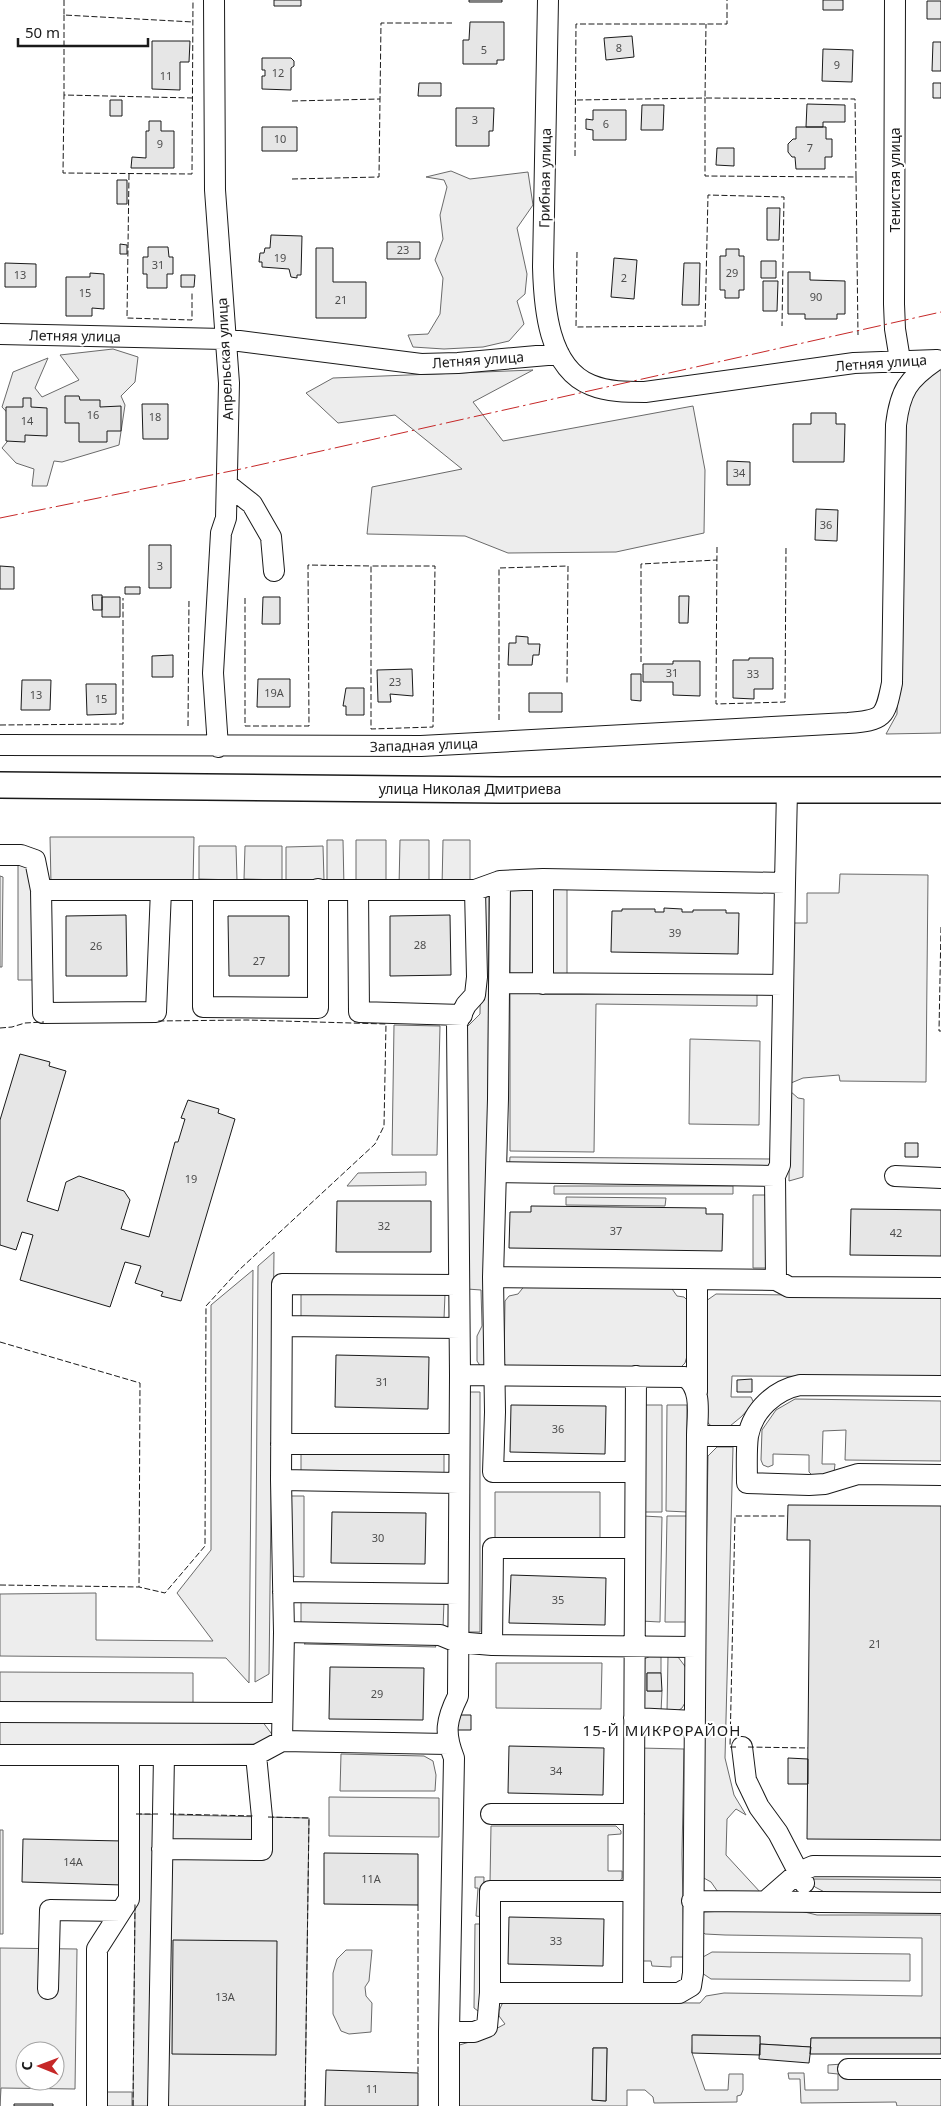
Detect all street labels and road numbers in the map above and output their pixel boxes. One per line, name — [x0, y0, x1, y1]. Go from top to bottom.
street label: Грибная улица — [534, 128, 555, 228]
street label: Тенистая улица — [885, 128, 904, 232]
street label: Апрельская улица — [212, 297, 237, 421]
street label: Летняя улица — [29, 325, 121, 346]
street label: Летняя улица — [431, 347, 524, 372]
street label: Летняя улица — [834, 350, 927, 375]
street label: Западная улица — [369, 733, 478, 756]
street label: улица Николая Дмитриева — [379, 779, 561, 798]

